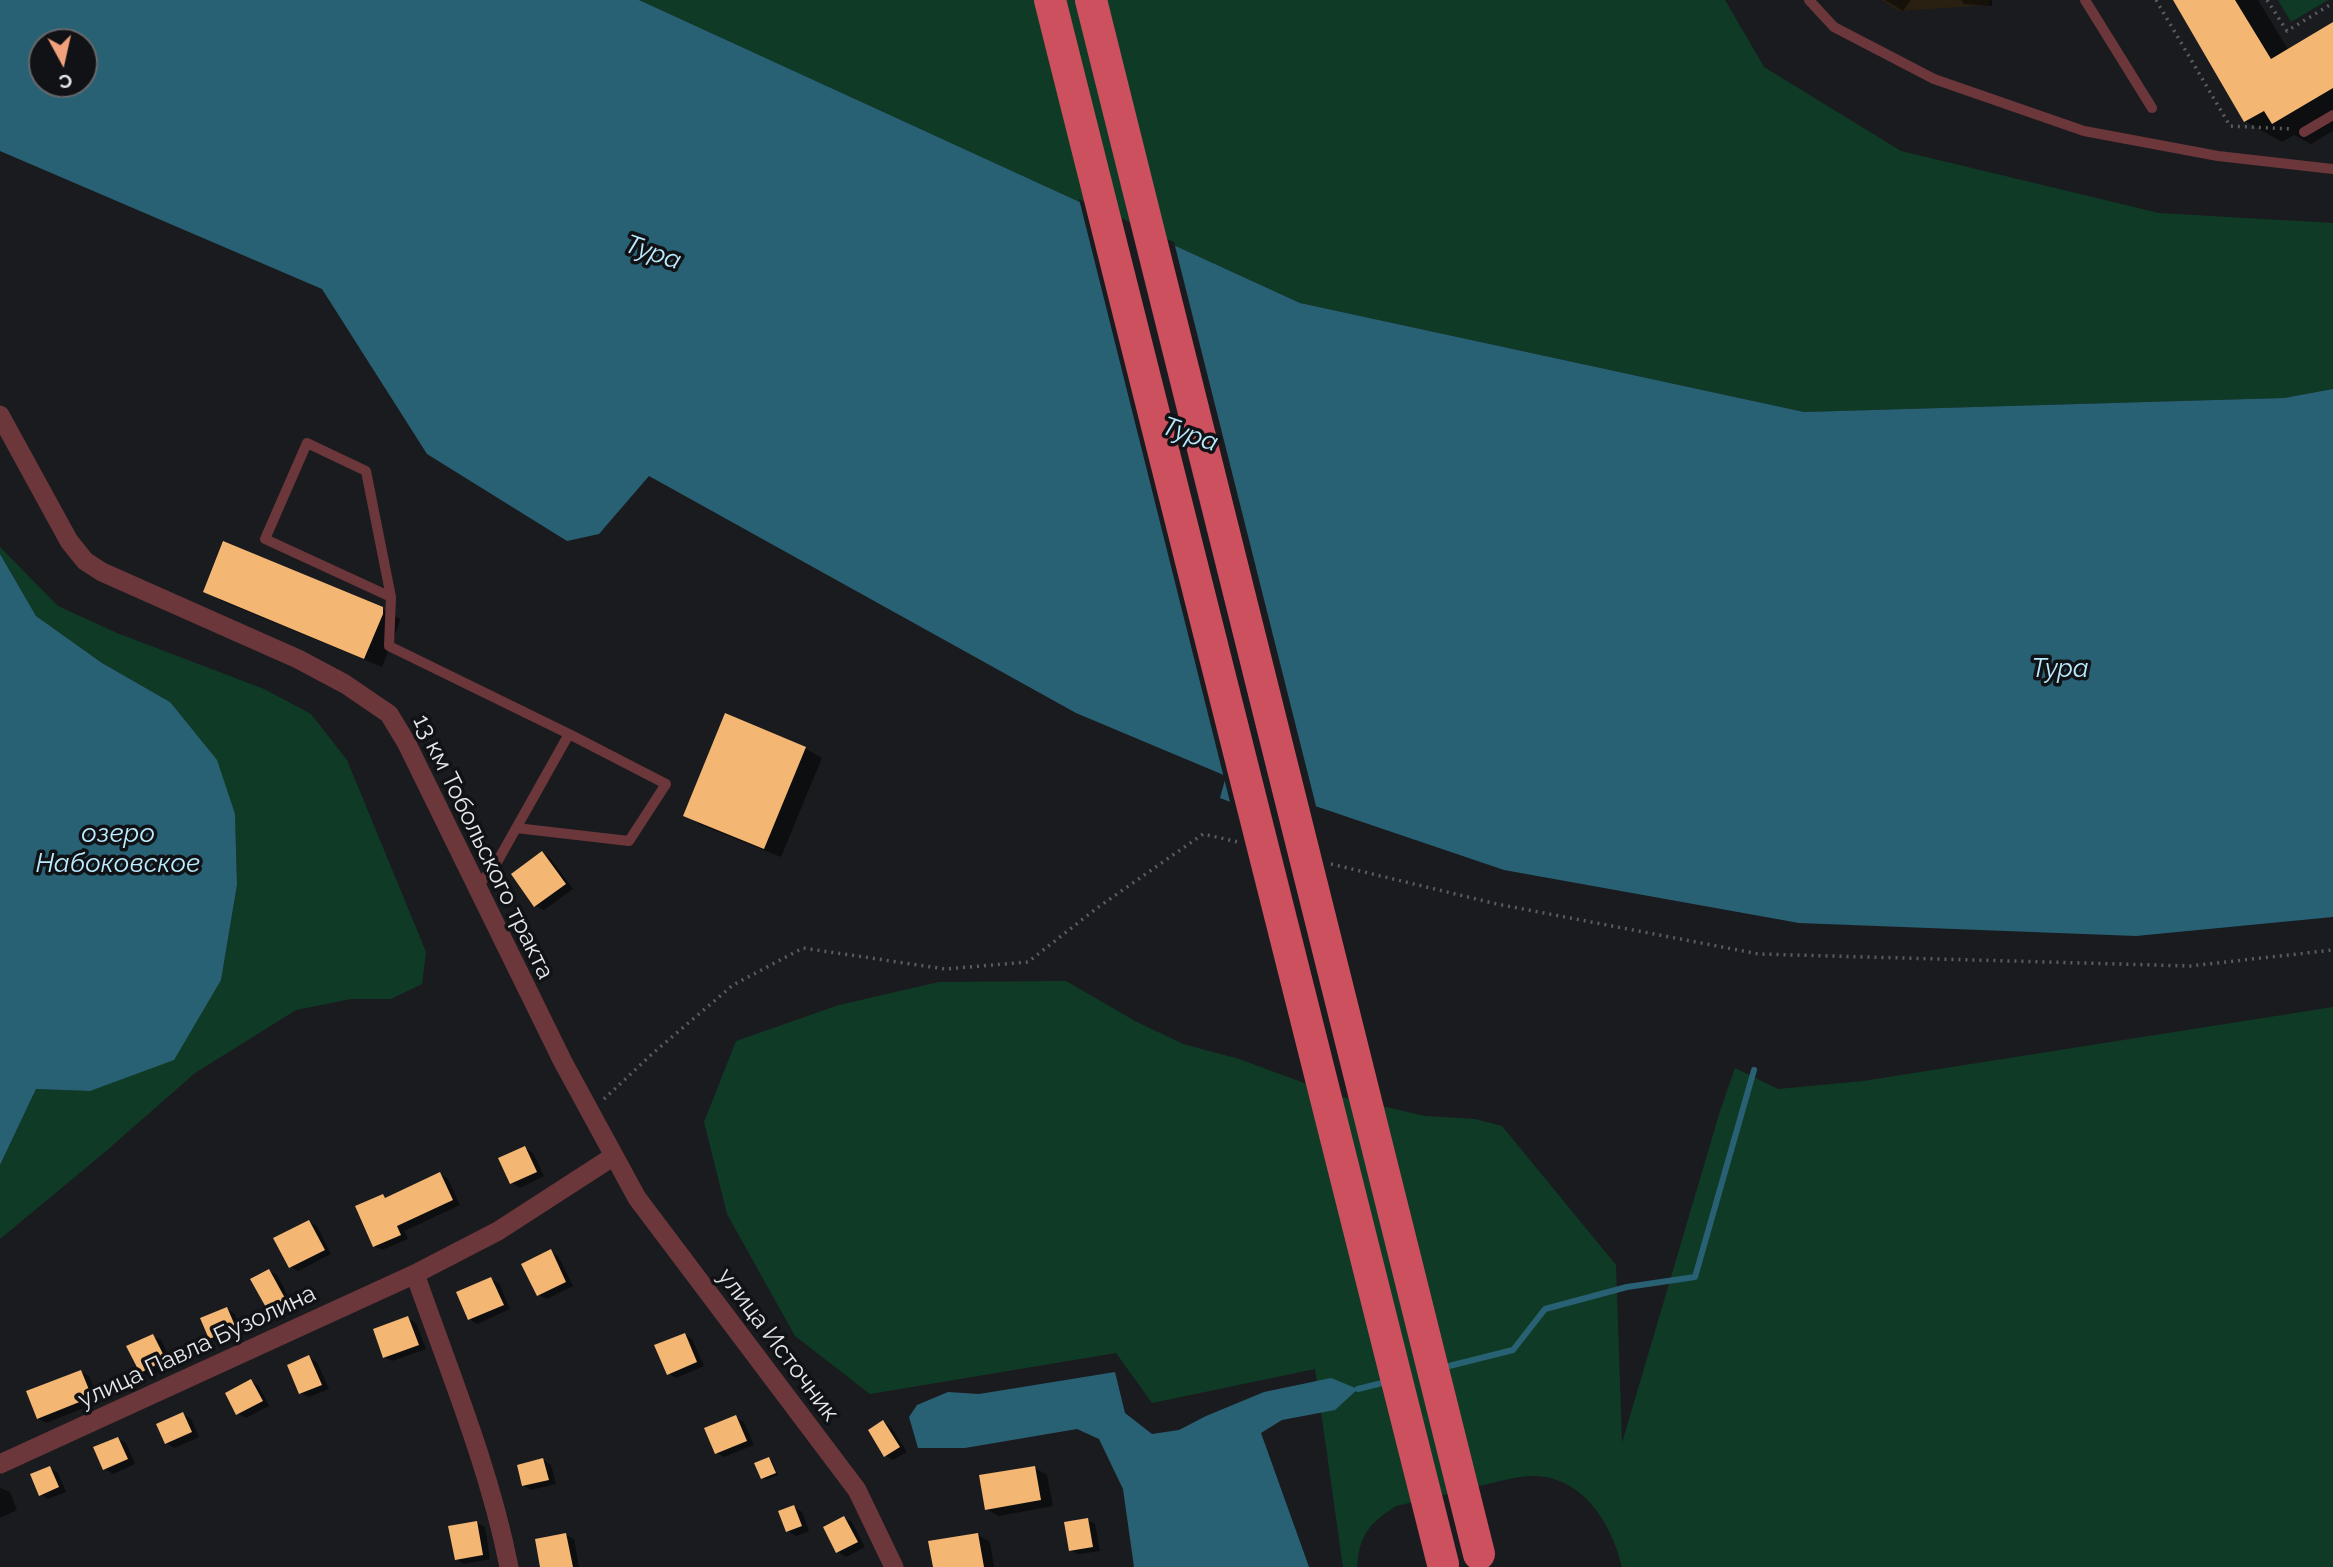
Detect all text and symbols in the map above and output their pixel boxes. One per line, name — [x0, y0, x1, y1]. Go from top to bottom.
north arrow — [28, 28, 98, 98]
text: С — [58, 70, 74, 94]
water label: Тура — [621, 229, 685, 277]
water label: Тура — [1158, 411, 1222, 459]
water label: Тура — [2032, 653, 2088, 685]
street label: 13 км Тобольского тракта — [406, 710, 560, 984]
water label: озеро Набоковское — [36, 818, 200, 880]
street label: улица Источник — [711, 1263, 845, 1427]
street label: улица Павла Бузолина — [74, 1279, 320, 1415]

